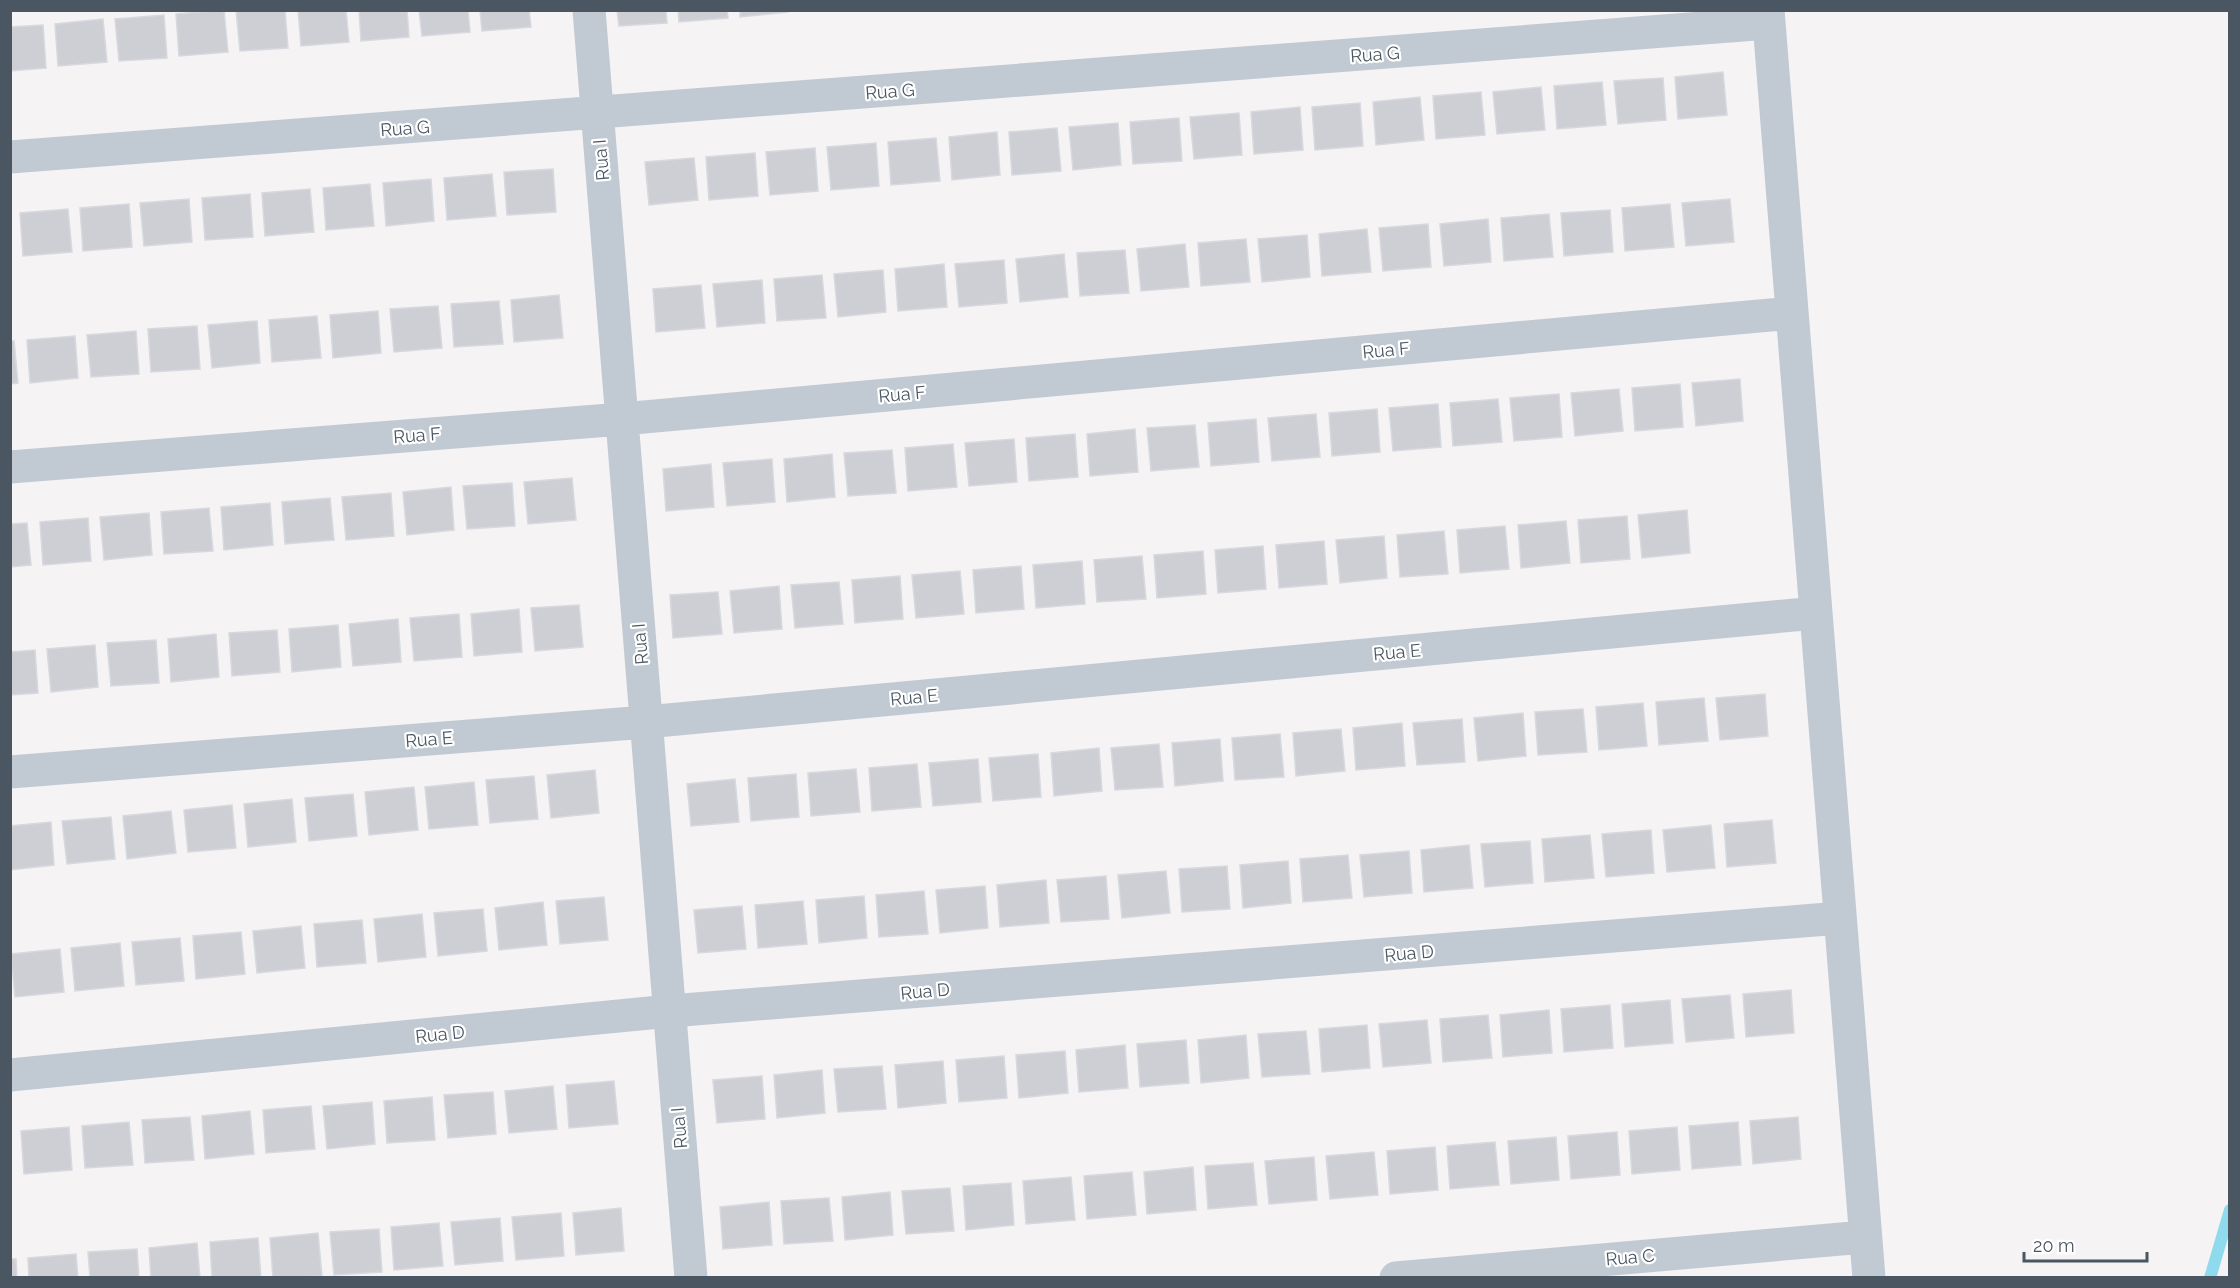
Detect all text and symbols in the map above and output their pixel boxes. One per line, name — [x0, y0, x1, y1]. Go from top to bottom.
street label: Rua G — [1350, 42, 1400, 66]
street label: Rua G — [865, 79, 915, 103]
street label: Rua G — [380, 116, 430, 140]
street label: Rua I — [589, 139, 613, 181]
street label: Rua F — [1362, 337, 1410, 363]
street label: Rua F — [878, 381, 926, 407]
street label: Rua F — [393, 423, 441, 447]
street label: Rua I — [628, 623, 652, 665]
street label: Rua E — [1372, 639, 1422, 665]
street label: Rua E — [889, 684, 939, 710]
street label: Rua E — [404, 727, 454, 751]
street label: Rua D — [1383, 940, 1435, 966]
street label: Rua D — [899, 978, 951, 1004]
street label: Rua D — [414, 1021, 466, 1047]
street label: Rua I — [667, 1107, 691, 1149]
scale bar — [2024, 1225, 2147, 1263]
text: 20 m — [2033, 1235, 2075, 1256]
street label: Rua C — [1605, 1244, 1655, 1270]

